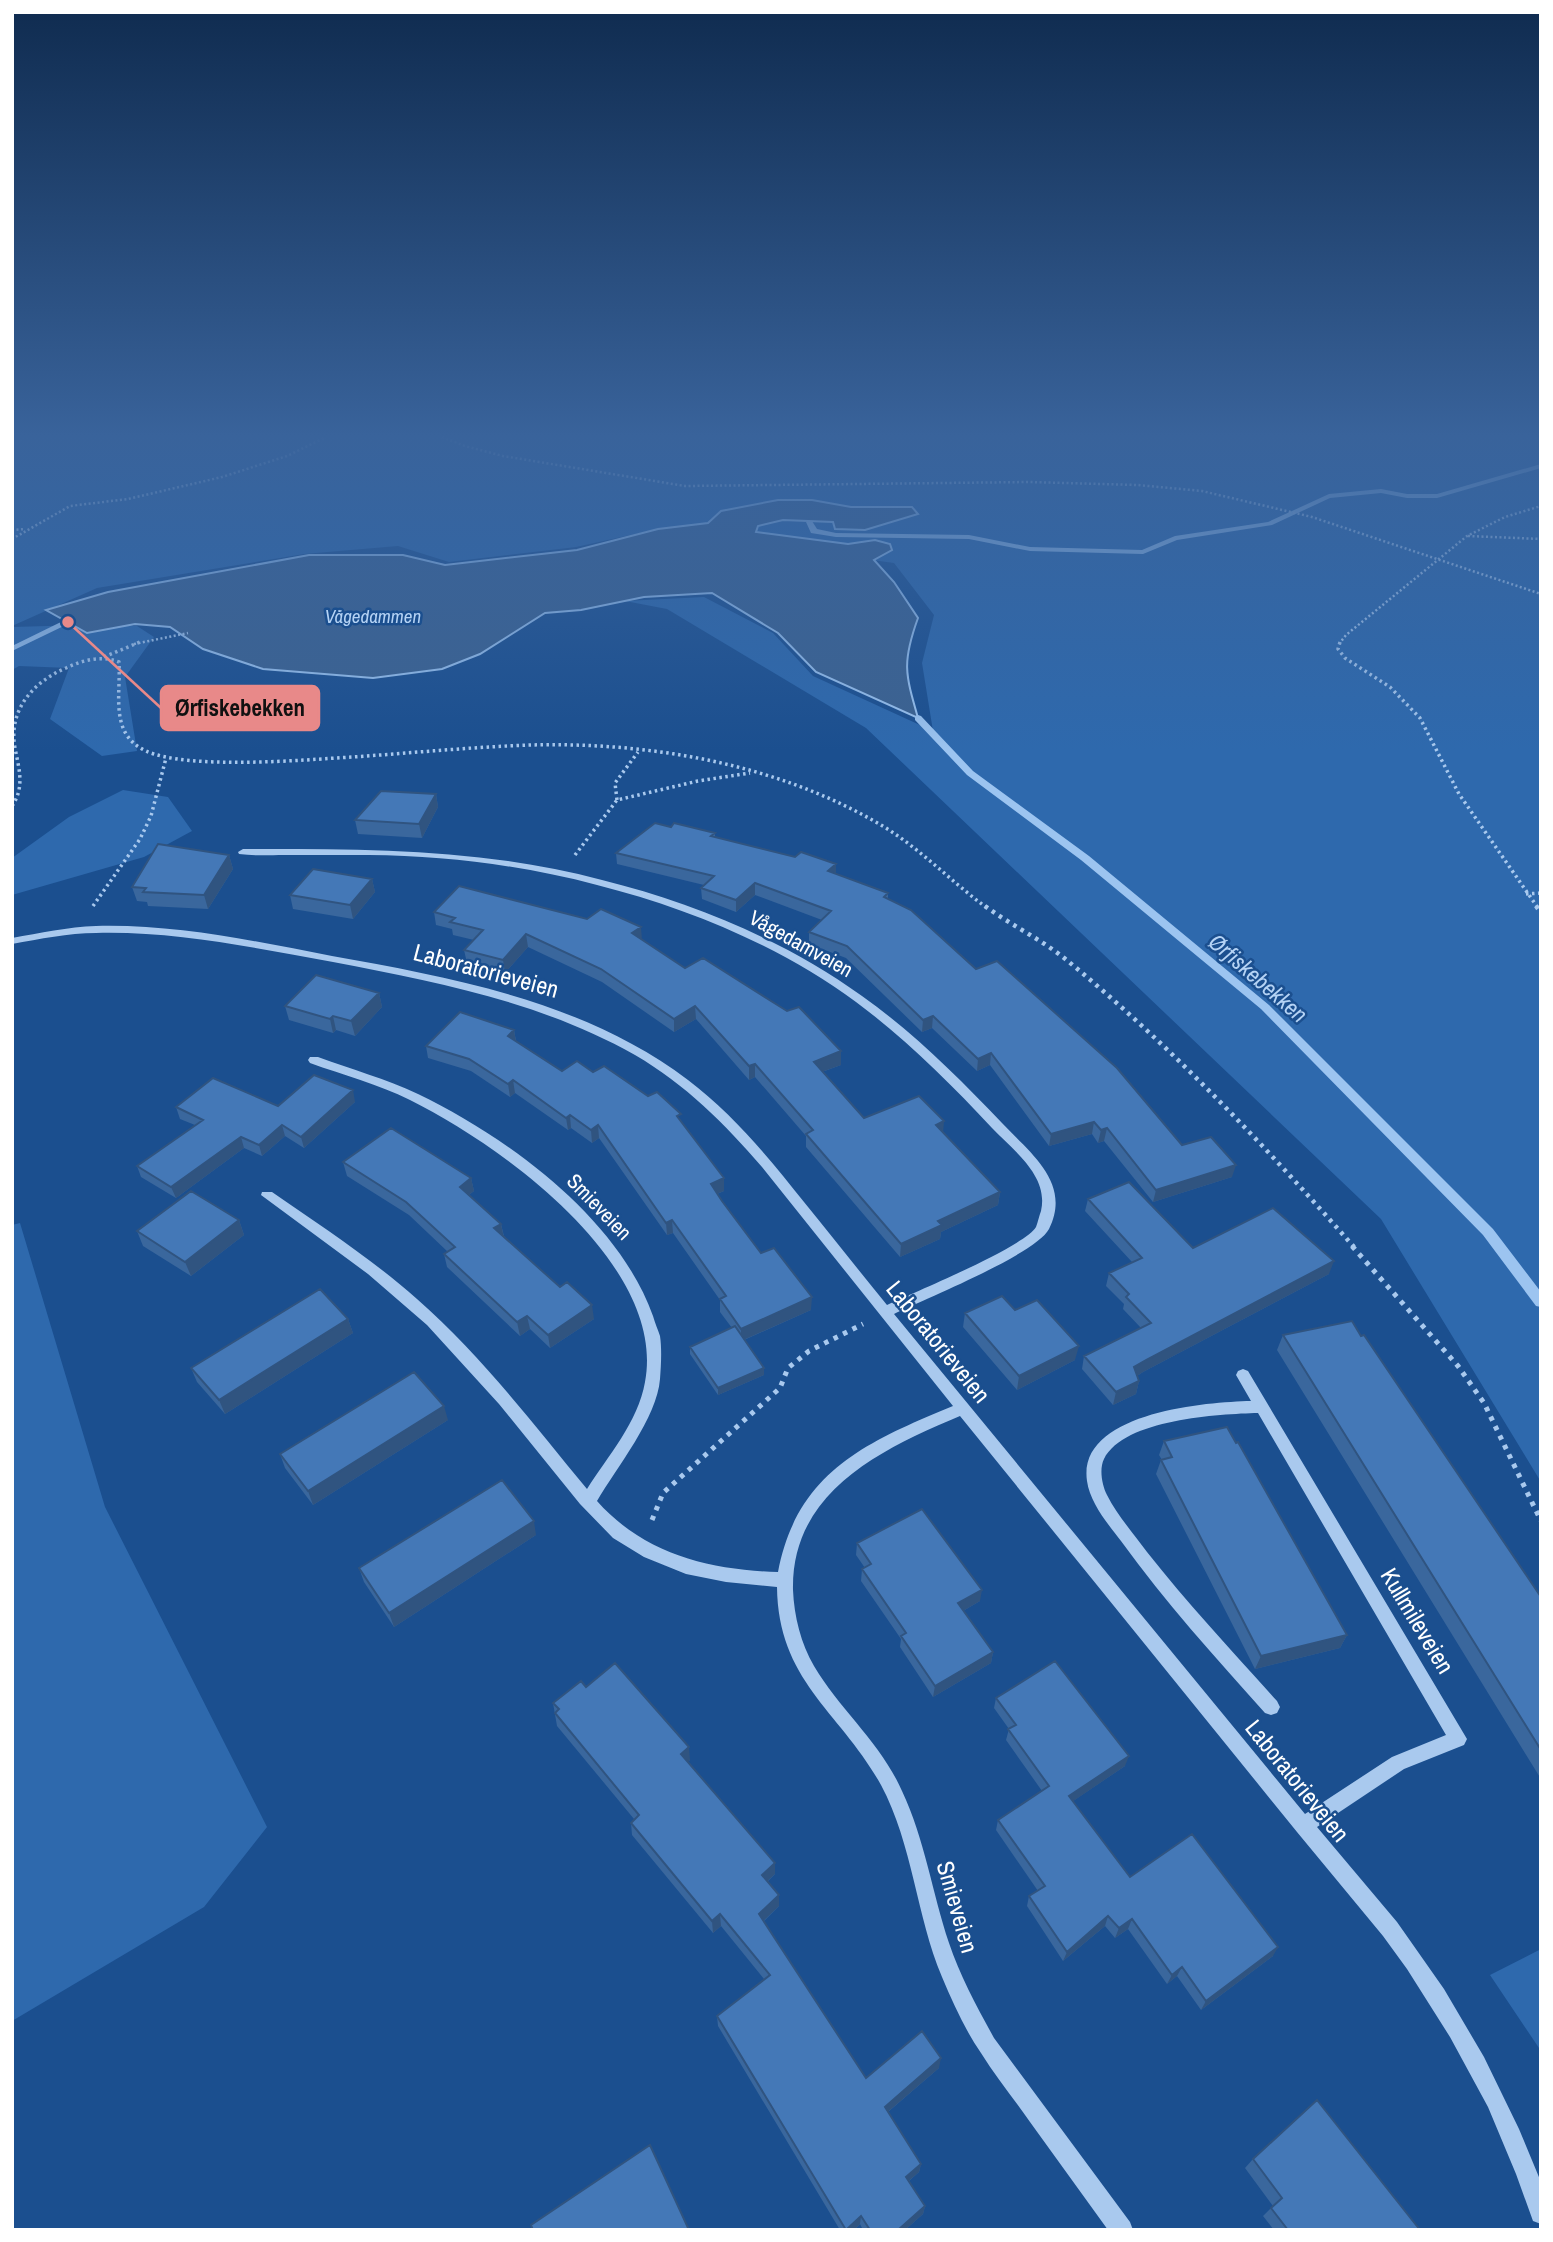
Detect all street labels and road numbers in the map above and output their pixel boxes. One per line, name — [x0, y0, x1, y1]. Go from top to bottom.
street label: Vågedamveien — [744, 903, 858, 984]
street label: Laboratorieveien — [410, 935, 562, 1005]
street label: Smieveien — [560, 1167, 638, 1246]
street label: Laboratorieveien — [880, 1273, 998, 1409]
street label: Kullmileveien — [1374, 1562, 1462, 1679]
street label: Laboratorieveien — [1239, 1712, 1357, 1848]
street label: Smieveien — [930, 1857, 986, 1956]

